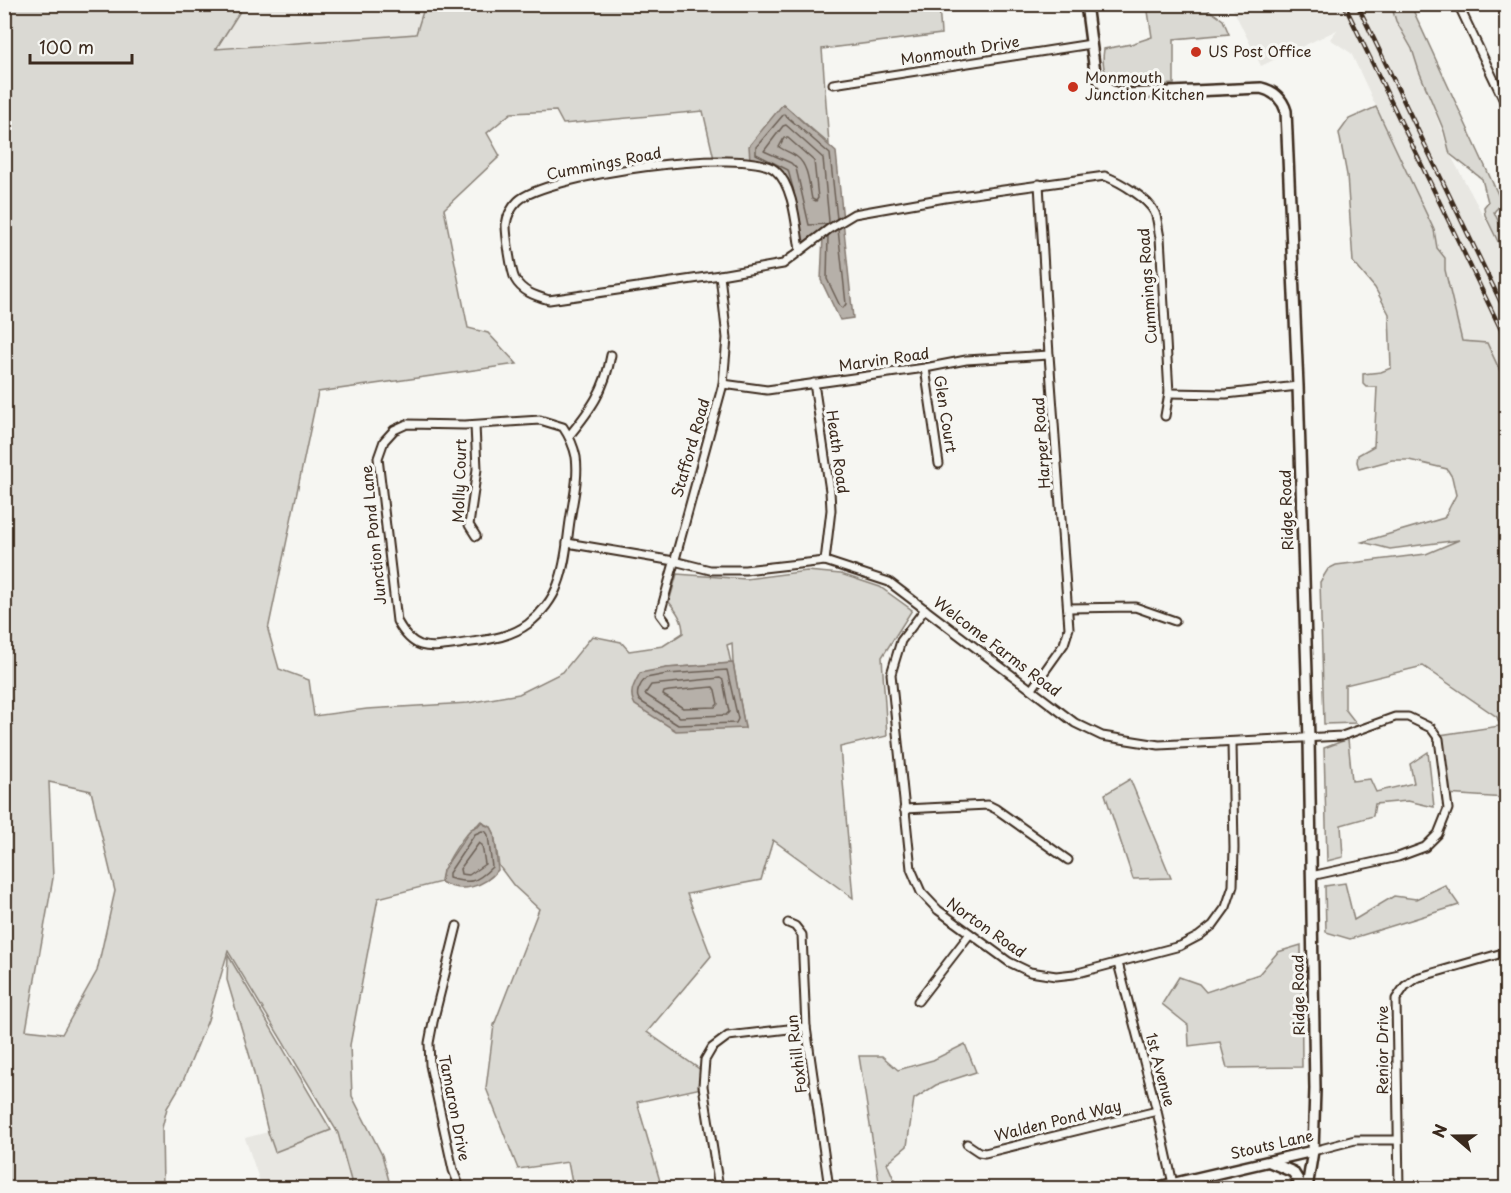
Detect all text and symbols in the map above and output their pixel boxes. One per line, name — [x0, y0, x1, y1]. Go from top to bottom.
scale bar — [30, 27, 132, 65]
street label: Monmouth Drive — [899, 29, 1021, 70]
text: 100 m — [39, 33, 94, 60]
place label: US Post Office — [1208, 39, 1312, 62]
marker: US Post Office — [1189, 45, 1203, 59]
place label: Monmouth Junction Kitchen — [1085, 65, 1205, 105]
marker: Monmouth Junction Kitchen — [1066, 80, 1080, 94]
street label: Cummings Road — [544, 140, 663, 185]
street label: Cummings Road — [1131, 227, 1162, 345]
street label: Marvin Road — [837, 341, 931, 376]
street label: Glen Court — [929, 373, 964, 454]
street label: Stafford Road — [664, 395, 715, 500]
street label: Harper Road — [1026, 396, 1055, 490]
street label: Heath Road — [821, 409, 856, 495]
street label: Molly Court — [446, 438, 471, 524]
street label: Junction Pond Lane — [354, 464, 391, 606]
street label: Ridge Road — [1273, 469, 1298, 551]
street label: Welcome Farms Road — [929, 590, 1067, 701]
street label: Norton Road — [943, 891, 1031, 963]
street label: Ridge Road — [1285, 954, 1310, 1036]
street label: Renior Drive — [1370, 1006, 1393, 1094]
street label: Foxhill Run — [779, 1013, 812, 1095]
street label: 1st Avenue — [1141, 1030, 1182, 1109]
street label: Tamaron Drive — [434, 1053, 477, 1163]
street label: Walden Pond Way — [992, 1093, 1124, 1146]
north arrow — [1424, 1106, 1484, 1166]
text: N — [1426, 1120, 1452, 1141]
street label: Stouts Lane — [1228, 1123, 1316, 1164]

